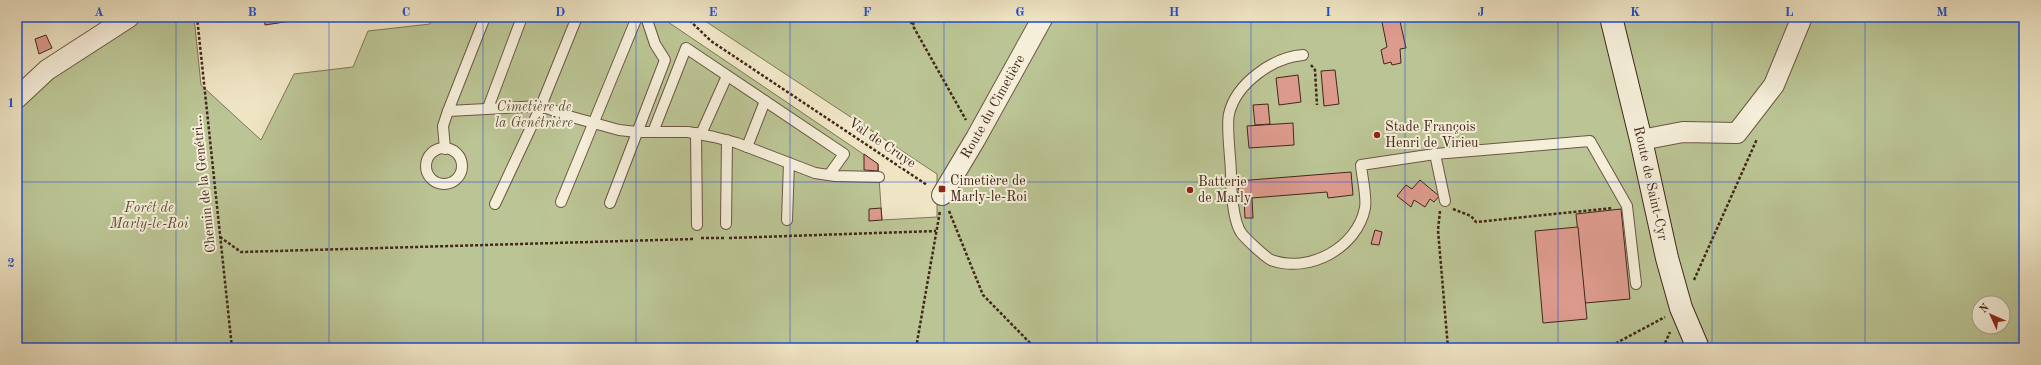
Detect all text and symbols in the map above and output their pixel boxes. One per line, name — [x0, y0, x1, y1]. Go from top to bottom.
text: A — [94, 6, 104, 19]
text: B — [247, 6, 257, 19]
text: C — [402, 6, 410, 19]
text: D — [555, 6, 565, 19]
text: E — [709, 6, 718, 19]
text: F — [863, 6, 872, 19]
text: G — [1015, 6, 1025, 19]
text: H — [1169, 6, 1180, 19]
text: I — [1325, 6, 1331, 19]
text: J — [1477, 6, 1485, 19]
text: K — [1630, 6, 1640, 19]
text: L — [1785, 6, 1794, 19]
text: M — [1936, 6, 1948, 19]
street label: Route du Cimetière — [958, 52, 1028, 161]
text: 1 — [7, 97, 15, 110]
park label: Cimetière de la Genêtrière — [495, 100, 573, 130]
street label: Chemin de la Genétri... — [190, 114, 218, 254]
street label: Val de Cruye — [846, 115, 918, 171]
place label: Stade François Henri de Virieu — [1385, 120, 1479, 150]
street label: Route de Saint-Cyr — [1631, 125, 1670, 242]
marker: Stade François Henri de Virieu — [1372, 130, 1382, 140]
place label: Cimetière de Marly-le-Roi — [950, 174, 1027, 204]
place label: Batterie de Marly — [1198, 175, 1252, 205]
marker: Cimetière de Marly-le-Roi — [937, 184, 947, 194]
marker: Batterie de Marly — [1185, 185, 1195, 195]
park label: Forêt de Marly-le-Roi — [109, 201, 189, 232]
text: 2 — [7, 257, 15, 270]
north arrow — [1971, 295, 2011, 335]
text: N — [1978, 302, 1992, 316]

